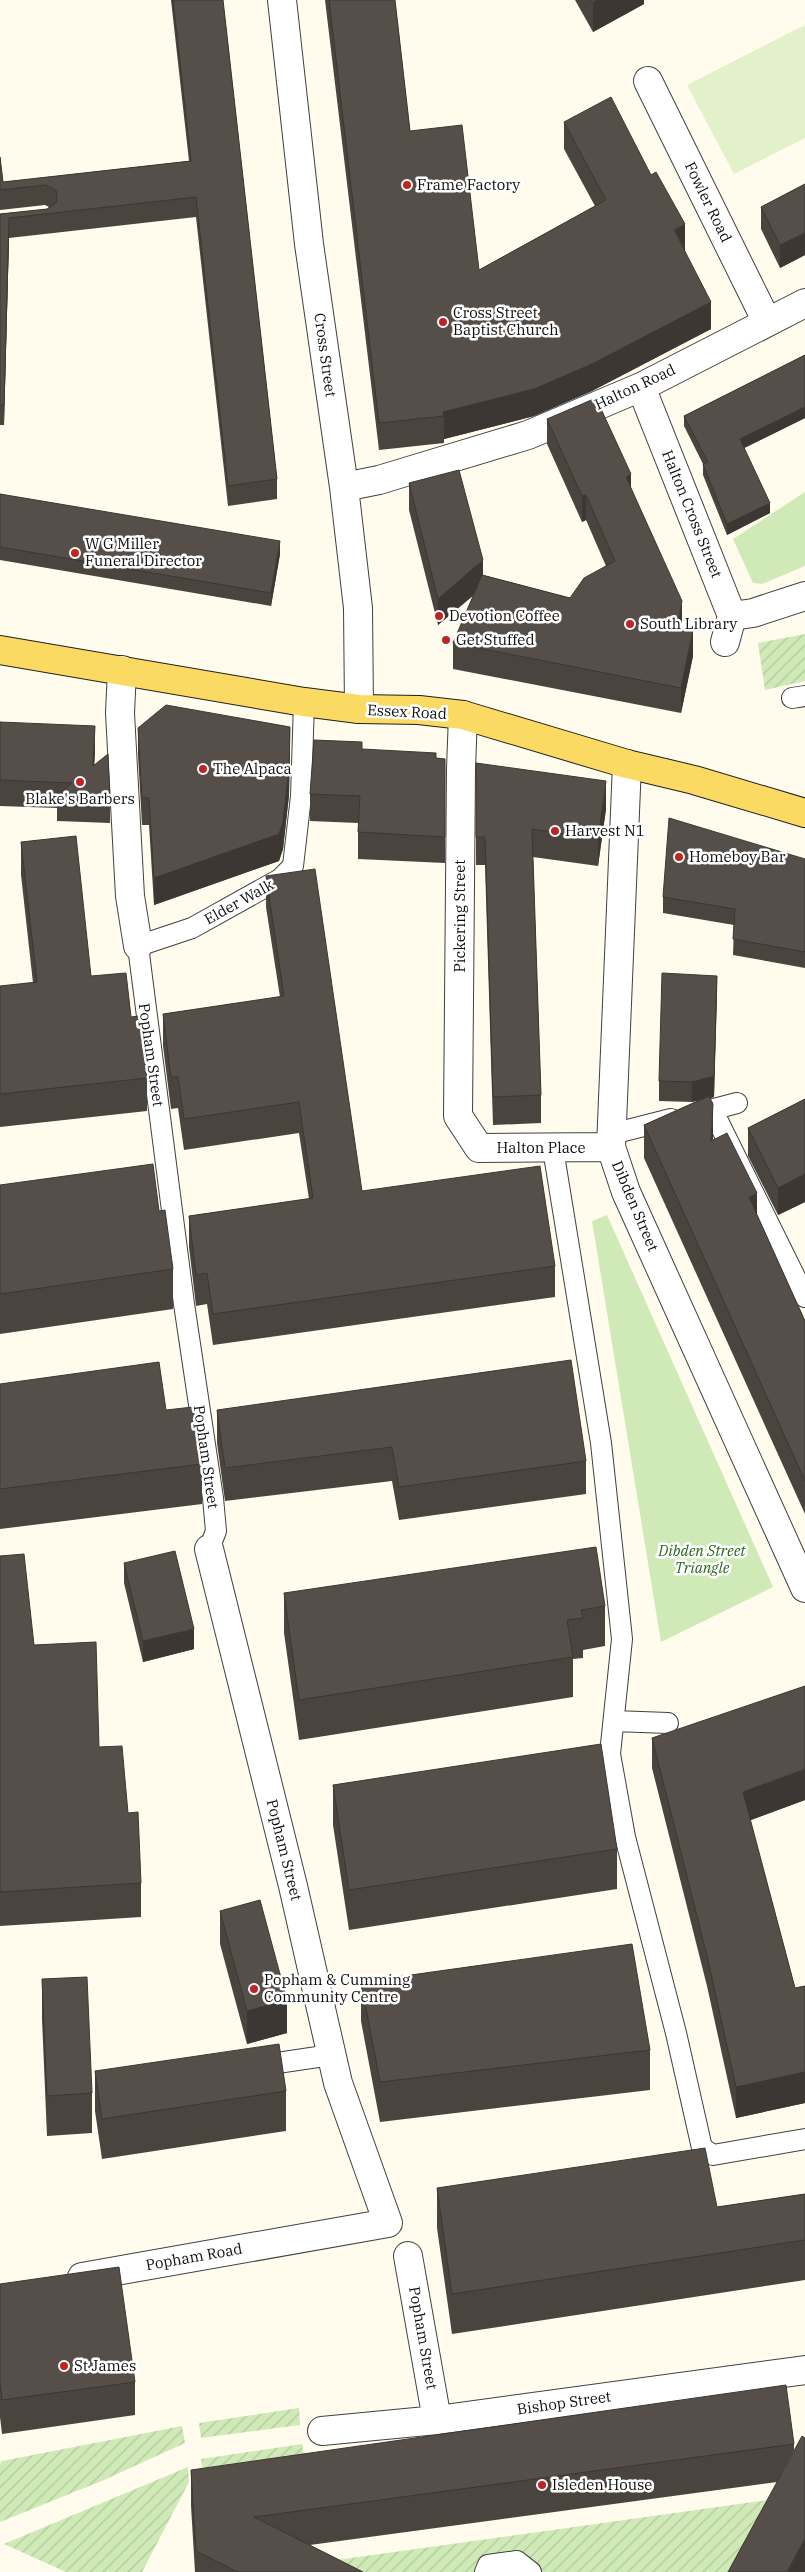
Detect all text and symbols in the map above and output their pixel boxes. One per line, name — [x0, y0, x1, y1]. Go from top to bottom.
street label: Fowler Road — [681, 158, 736, 245]
place label: Frame Factory — [417, 175, 520, 194]
marker: Frame Factory — [401, 179, 413, 191]
place label: Cross Street Baptist Church — [453, 303, 559, 339]
street label: Cross Street — [310, 312, 341, 398]
marker: Cross Street Baptist Church — [437, 316, 449, 328]
street label: Halton Road — [591, 360, 678, 414]
street label: Halton Cross Street — [658, 447, 727, 580]
place label: W G Miller Funeral Director — [85, 534, 202, 570]
marker: W G Miller Funeral Director — [69, 547, 81, 559]
place label: Devotion Coffee — [449, 606, 560, 625]
marker: Devotion Coffee — [433, 610, 445, 622]
place label: South Library — [640, 614, 737, 633]
marker: South Library — [624, 618, 636, 630]
place label: Get Stuffed — [456, 630, 535, 649]
marker: Get Stuffed — [440, 634, 452, 646]
street label: Essex Road — [367, 700, 447, 723]
place label: The Alpaca — [213, 759, 292, 778]
marker: The Alpaca — [197, 763, 209, 775]
marker: Blake's Barbers — [74, 776, 86, 788]
place label: Blake's Barbers — [25, 789, 135, 808]
place label: Harvest N1 — [565, 821, 645, 840]
marker: Harvest N1 — [549, 825, 561, 837]
place label: Homeboy Bar — [689, 847, 786, 866]
marker: Homeboy Bar — [673, 851, 685, 863]
street label: Pickering Street — [450, 859, 469, 973]
street label: Elder Walk — [201, 875, 277, 928]
street label: Popham Street — [135, 1002, 168, 1108]
street label: Halton Place — [496, 1138, 586, 1157]
street label: Dibden Street — [608, 1158, 663, 1254]
street label: Popham Street — [190, 1404, 223, 1510]
park label: Dibden Street Triangle — [657, 1541, 746, 1577]
street label: Popham Street — [263, 1797, 306, 1903]
place label: Popham & Cumming Community Centre — [264, 1970, 410, 2006]
marker: Popham & Cumming Community Centre — [248, 1983, 260, 1995]
street label: Popham Road — [144, 2239, 244, 2274]
street label: Popham Street — [405, 2285, 442, 2391]
place label: St James — [74, 2356, 136, 2375]
marker: St James — [58, 2360, 70, 2372]
street label: Bishop Street — [516, 2387, 612, 2419]
place label: Isleden House — [552, 2475, 652, 2494]
marker: Isleden House — [536, 2479, 548, 2491]

